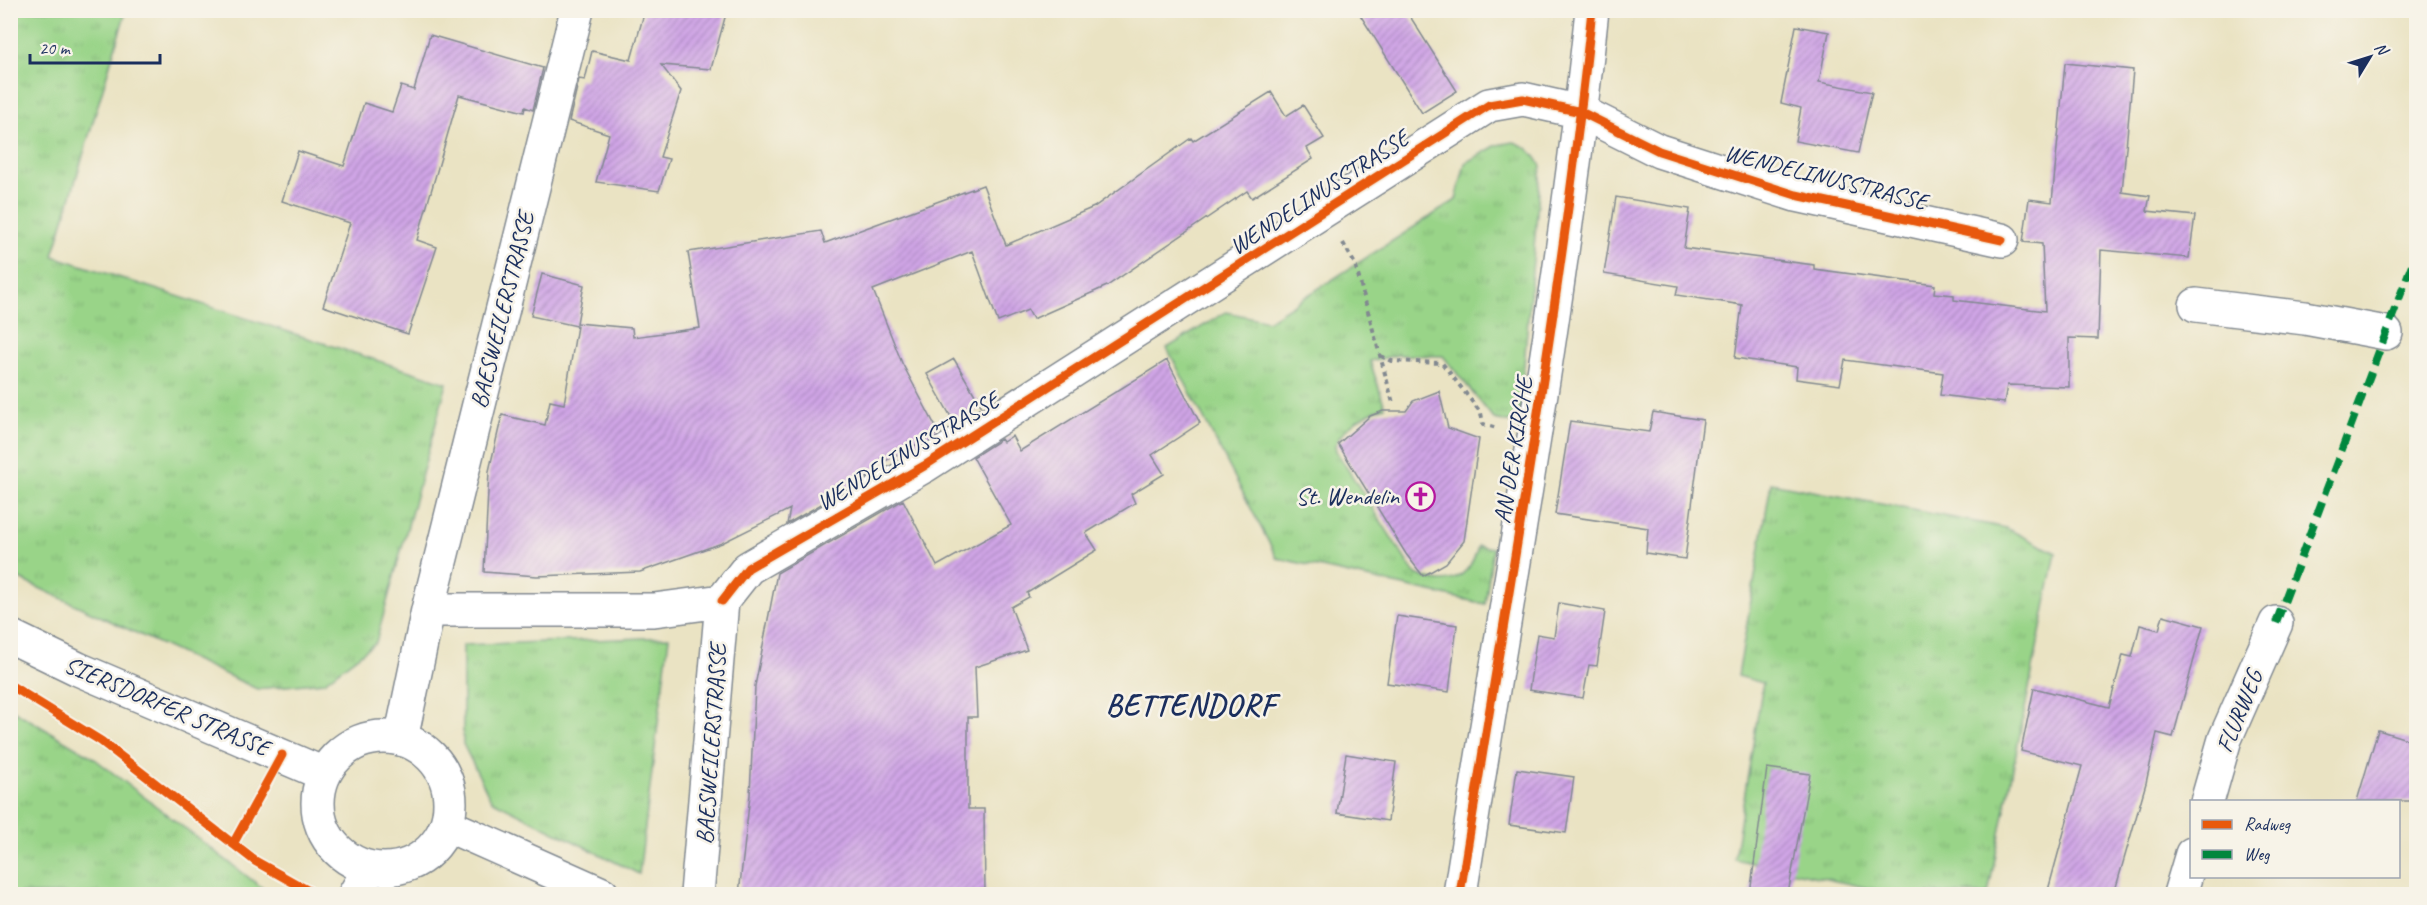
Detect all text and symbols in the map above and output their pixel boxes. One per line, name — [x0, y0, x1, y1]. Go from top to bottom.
scale bar — [30, 27, 160, 65]
north arrow — [2340, 27, 2400, 87]
text: 20 m — [39, 37, 72, 59]
text: N — [2370, 38, 2394, 61]
street label: WENDELINUSSTRASSE — [1224, 121, 1417, 261]
street label: WENDELINUSSTRASSE — [1722, 137, 1933, 217]
street label: BAESWEILERSTRASSE — [463, 206, 542, 411]
street label: AN DER KIRCHE — [1487, 371, 1540, 525]
street label: WENDELINUSSTRASSE — [811, 383, 1007, 517]
church icon: St. Wendelin — [1404, 480, 1436, 512]
place label: St. Wendelin — [1296, 481, 1400, 511]
street label: BAESWEILERSTRASSE — [689, 639, 733, 845]
street label: SIERSDORFER STRASSE — [60, 649, 277, 764]
street label: FLURWEG — [2209, 664, 2270, 757]
district label: BETTENDORF — [1106, 686, 1281, 724]
legend — [2190, 800, 2400, 878]
text: Radweg — [2244, 813, 2292, 835]
text: Weg — [2244, 843, 2271, 865]

